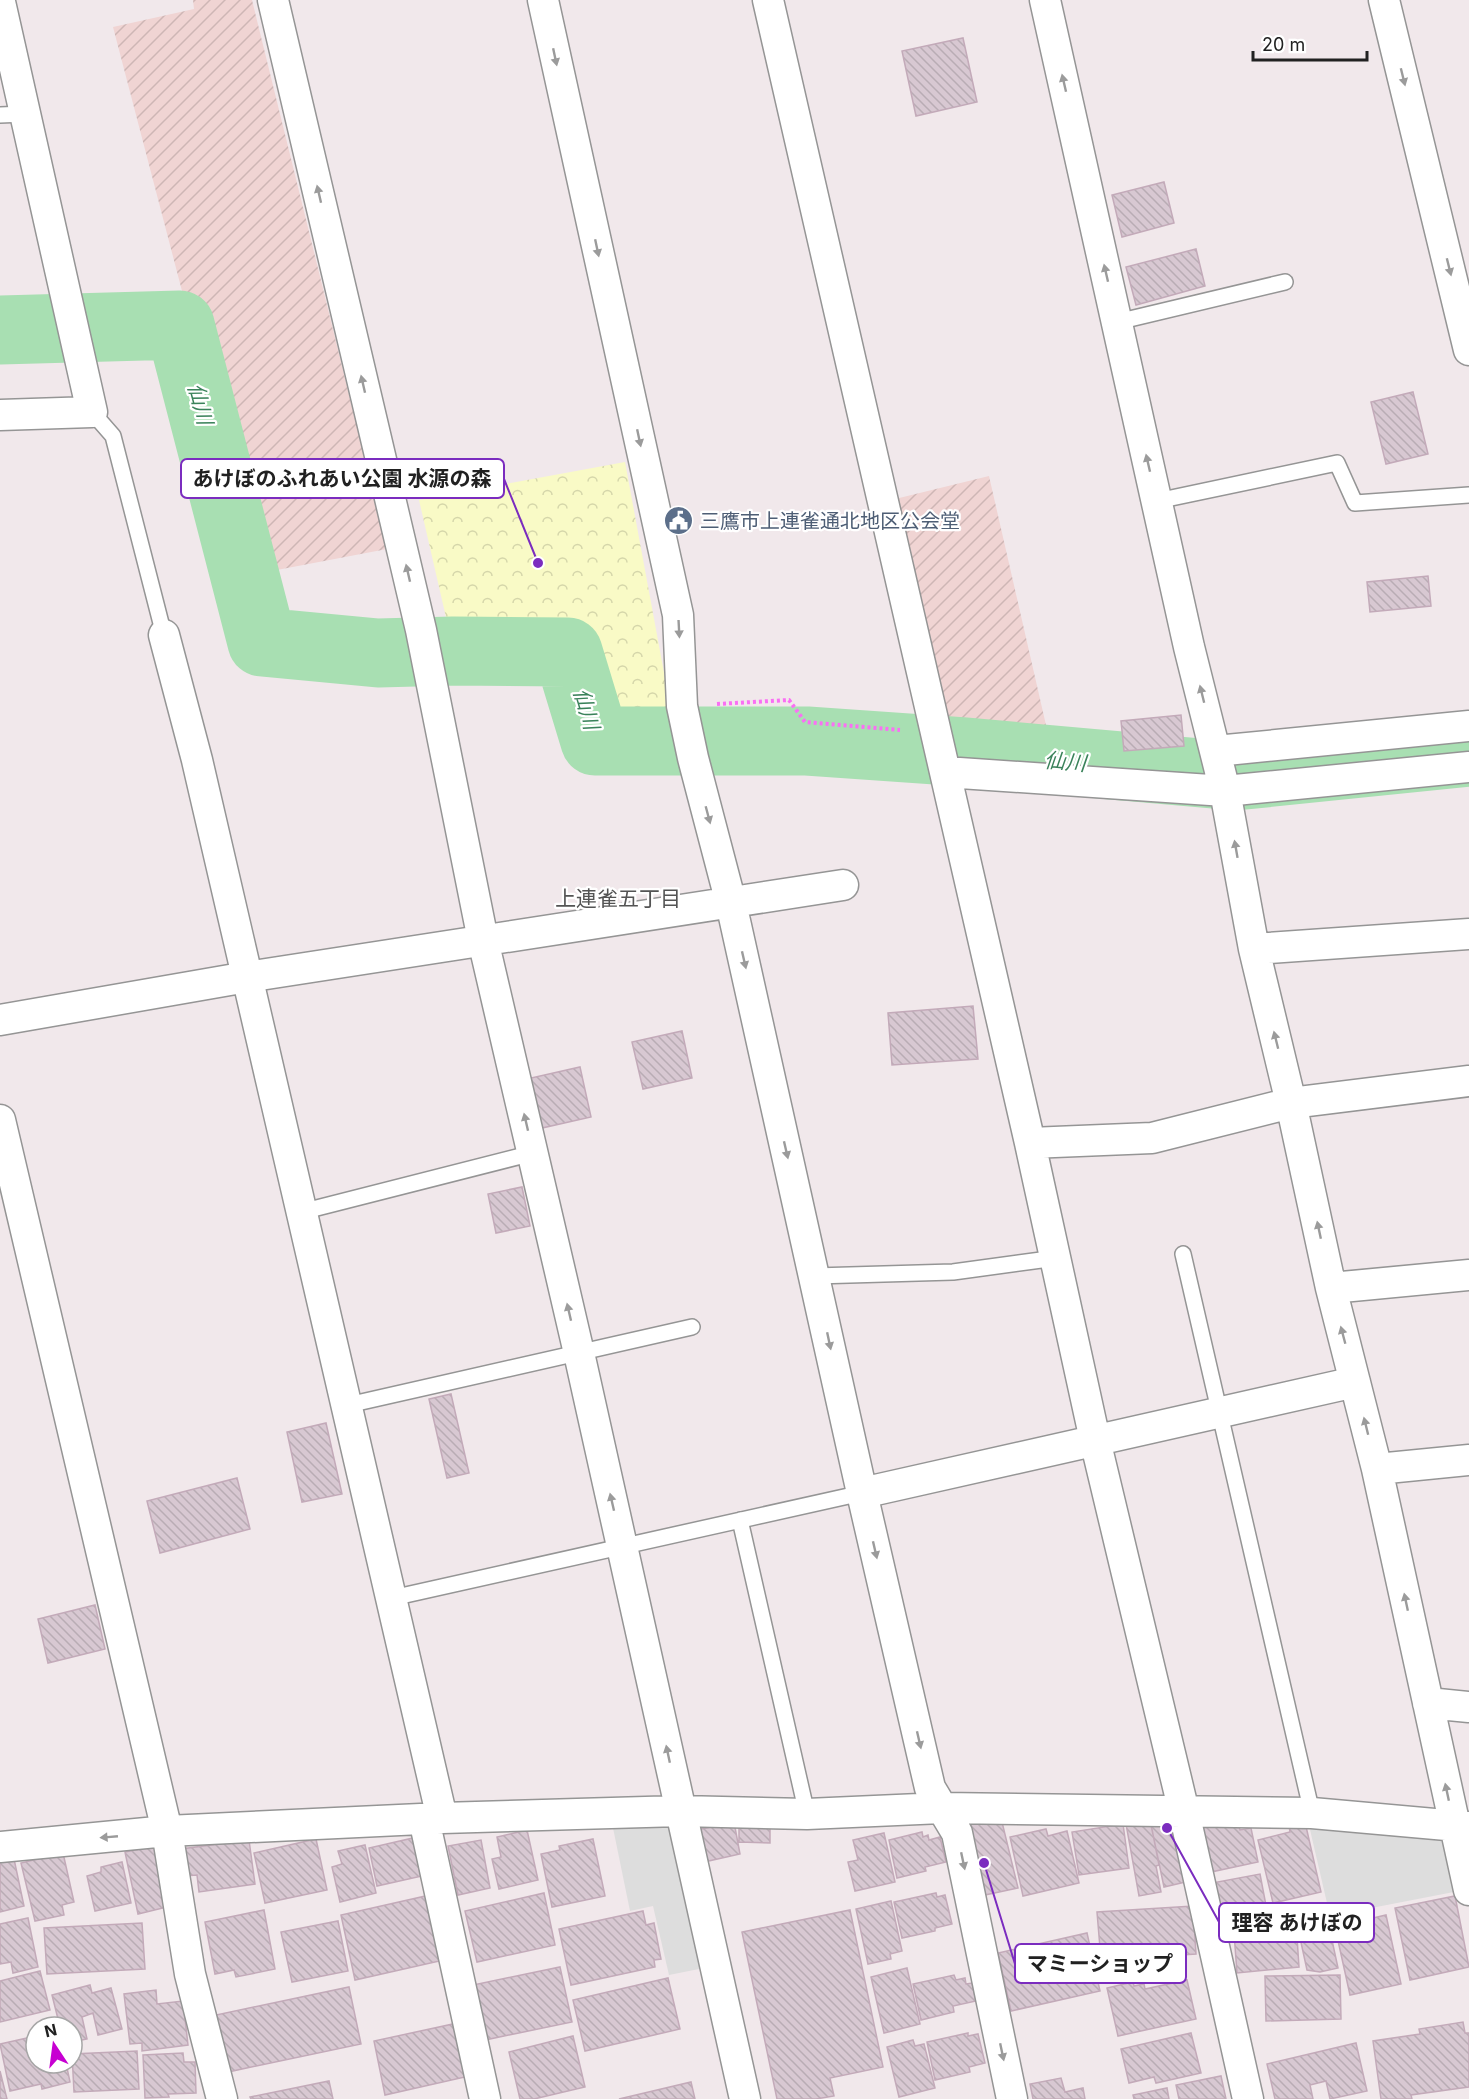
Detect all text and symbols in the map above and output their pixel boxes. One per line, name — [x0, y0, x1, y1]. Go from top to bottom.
scale bar — [1253, 24, 1367, 62]
text: 20 m — [1262, 34, 1305, 55]
one-way arrow — [551, 48, 560, 67]
one-way arrow — [1398, 68, 1408, 86]
one-way arrow — [1058, 73, 1068, 92]
one-way arrow — [313, 184, 323, 203]
one-way arrow — [593, 238, 602, 257]
one-way arrow — [1444, 258, 1454, 276]
one-way arrow — [1101, 263, 1110, 282]
one-way arrow — [358, 374, 368, 393]
water label: 仙川 — [183, 380, 219, 429]
one-way arrow — [635, 429, 644, 448]
one-way arrow — [1143, 454, 1153, 472]
callout: あけぼのふれあい公園 水源の森 — [181, 459, 504, 498]
text: あけぼのふれあい公園 水源の森 — [193, 466, 491, 491]
public building icon: 三鷹市上連雀通北地区公会堂 — [663, 505, 695, 537]
place label: 三鷹市上連雀通北地区公会堂 — [700, 509, 960, 533]
one-way arrow — [402, 564, 412, 583]
one-way arrow — [674, 619, 683, 638]
water label: 仙川 — [568, 685, 605, 735]
one-way arrow — [1196, 685, 1206, 703]
water label: 仙川 — [1043, 747, 1089, 776]
one-way arrow — [703, 805, 713, 824]
one-way arrow — [1231, 840, 1240, 859]
district label: 上連雀五丁目 — [555, 886, 681, 911]
one-way arrow — [739, 951, 749, 969]
one-way arrow — [1270, 1031, 1280, 1049]
one-way arrow — [520, 1112, 530, 1131]
one-way arrow — [782, 1141, 792, 1160]
one-way arrow — [1313, 1221, 1323, 1240]
one-way arrow — [564, 1302, 574, 1321]
one-way arrow — [1338, 1326, 1348, 1344]
one-way arrow — [825, 1332, 834, 1351]
one-way arrow — [1361, 1416, 1371, 1435]
one-way arrow — [607, 1493, 617, 1511]
one-way arrow — [871, 1541, 880, 1560]
one-way arrow — [1401, 1592, 1410, 1611]
one-way arrow — [914, 1731, 924, 1750]
one-way arrow — [663, 1744, 672, 1763]
one-way arrow — [1442, 1783, 1451, 1802]
one-way arrow — [99, 1832, 118, 1842]
one-way arrow — [958, 1852, 968, 1871]
callout: 理容 あけぼの — [1219, 1903, 1374, 1942]
text: 理容 あけぼの — [1232, 1910, 1362, 1935]
callout: マミーショップ — [1015, 1944, 1186, 1983]
text: マミーショップ — [1027, 1951, 1173, 1976]
north arrow — [24, 2015, 84, 2075]
text: N — [42, 2019, 59, 2042]
one-way arrow — [998, 2043, 1007, 2062]

